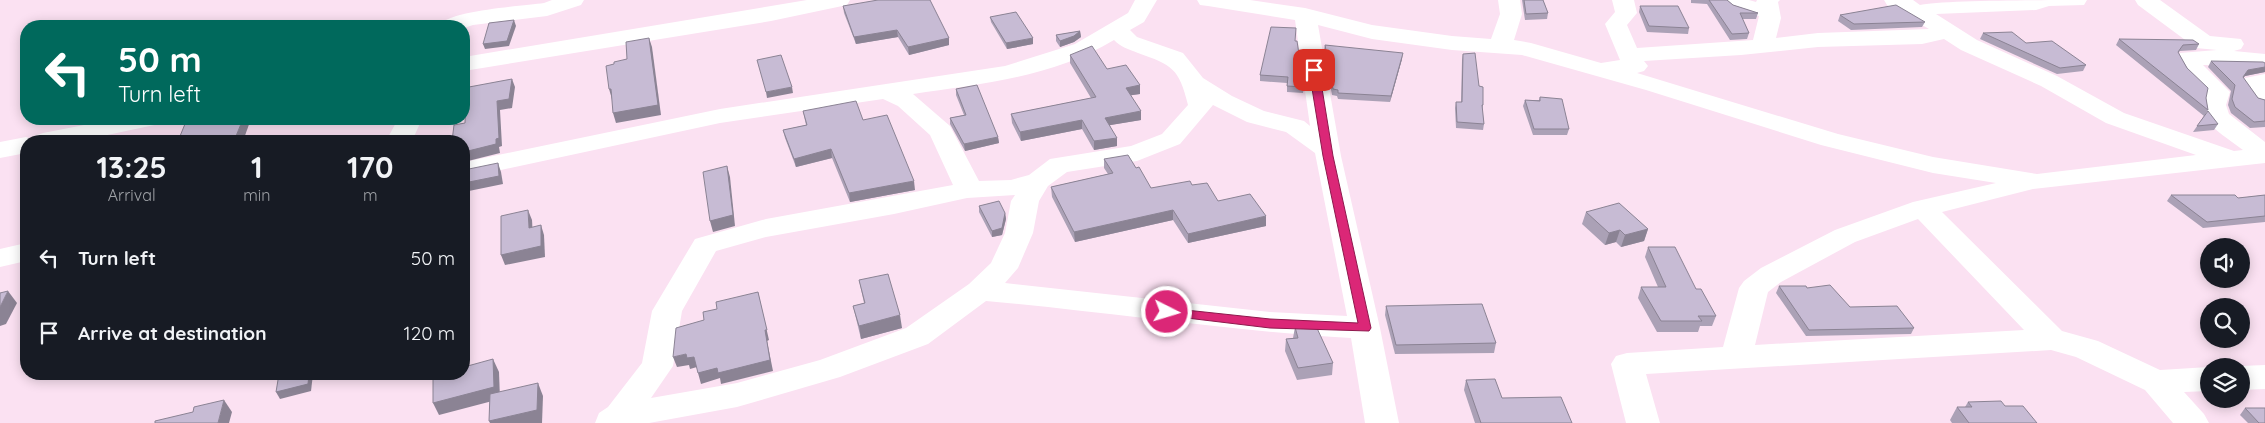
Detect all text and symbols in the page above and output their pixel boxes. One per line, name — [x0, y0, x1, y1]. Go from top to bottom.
text: 50 m — [118, 37, 202, 81]
icon: left — [35, 40, 100, 105]
pin — [1293, 49, 1335, 91]
icon: arrive — [1300, 56, 1328, 84]
text: Turn left — [118, 80, 201, 108]
text: 13:25 — [96, 148, 167, 186]
text: 1 — [251, 148, 263, 186]
text: 170 — [347, 148, 394, 186]
text: Arrival — [108, 185, 156, 205]
text: min — [243, 185, 271, 205]
text: m — [363, 185, 378, 205]
map controls — [2200, 238, 2250, 408]
button: sound — [2200, 238, 2250, 288]
icon: left — [35, 244, 63, 272]
text: Turn left — [78, 246, 156, 270]
text: 50 m — [411, 246, 455, 270]
position arrow — [1140, 285, 1192, 337]
button: search — [2200, 298, 2250, 348]
icon: arrive — [35, 319, 63, 347]
text: Arrive at destination — [78, 321, 267, 345]
text: 120 m — [404, 321, 455, 345]
button: layers — [2200, 358, 2250, 408]

